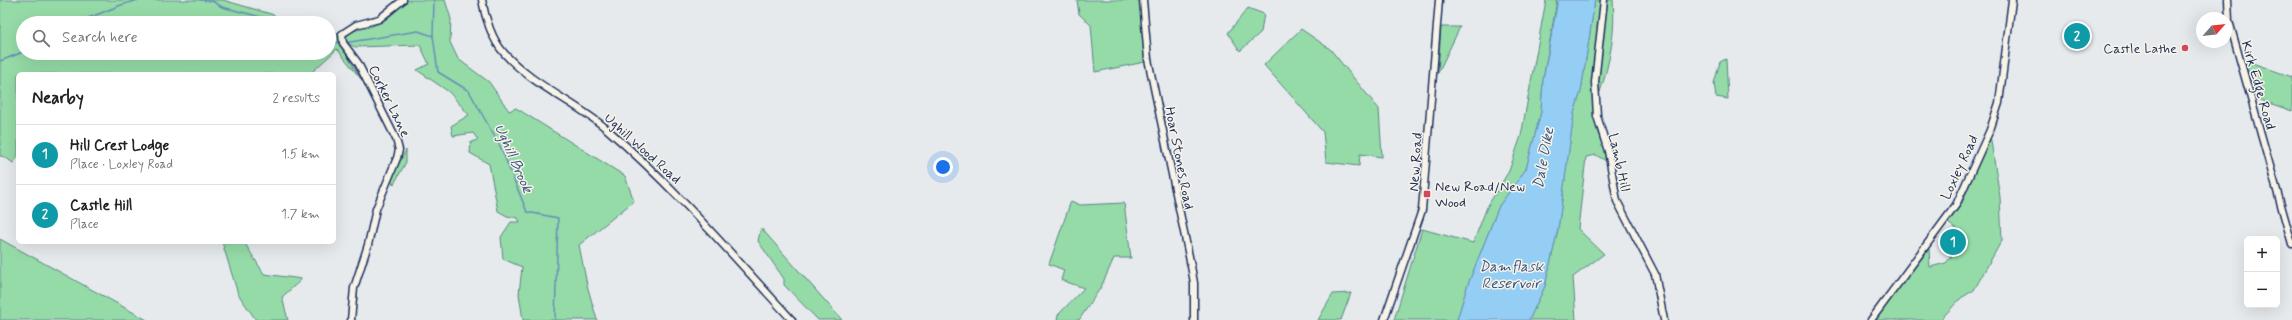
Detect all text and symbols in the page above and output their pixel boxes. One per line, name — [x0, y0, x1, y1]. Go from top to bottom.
north arrow — [2196, 12, 2232, 48]
search box — [16, 16, 336, 60]
pin: 2 — [2064, 21, 2090, 51]
icon: search — [30, 27, 52, 49]
text: Search here — [62, 28, 138, 48]
street label: Kirk Edge Road — [2235, 39, 2279, 132]
place label: Castle Lathe — [2103, 40, 2177, 58]
marker: Castle Lathe — [2180, 43, 2190, 53]
street label: Corker Lane — [364, 62, 414, 141]
text: Nearby — [32, 87, 84, 109]
text: 2 results — [273, 90, 320, 107]
street label: Hoar Stones Road — [1160, 105, 1198, 211]
street label: Ughill Wood Road — [600, 109, 685, 188]
water label: Ughill Brook — [489, 121, 538, 197]
water label: Dale Dike — [1529, 125, 1559, 190]
street label: Lamb Hill — [1604, 131, 1634, 193]
street label: New Road — [1405, 132, 1427, 192]
street label: Loxley Road — [1937, 132, 1983, 203]
text: Hill Crest Lodge — [70, 136, 169, 156]
text: 1 — [42, 146, 48, 163]
text: 1.5 km — [281, 146, 320, 163]
text: Place · Loxley Road — [70, 156, 173, 173]
your location — [933, 157, 953, 177]
place label: New Road/New Wood — [1435, 178, 1525, 212]
marker: New Road/New Wood — [1422, 189, 1432, 199]
text: Castle Hill — [70, 196, 132, 216]
text: 2 — [42, 206, 48, 223]
text: 1.7 km — [281, 206, 320, 223]
text: Place — [70, 216, 99, 233]
pin: 1 — [1940, 227, 1966, 257]
map controls — [2244, 236, 2280, 308]
button: + — [2244, 236, 2280, 272]
water label: Damflask Reservoir — [1479, 257, 1544, 294]
button: − — [2244, 272, 2280, 308]

